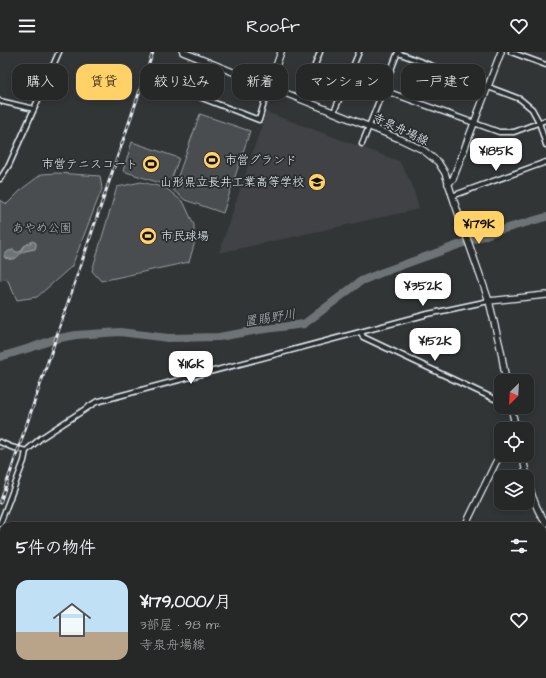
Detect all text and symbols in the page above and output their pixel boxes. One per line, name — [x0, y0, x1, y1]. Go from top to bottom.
text: Roofr — [246, 14, 300, 39]
icon: menu — [16, 15, 38, 37]
icon: heart — [508, 15, 530, 37]
chip: 購入 — [12, 64, 68, 100]
chip: 賃貸 — [76, 64, 132, 100]
chip: 絞り込み — [140, 64, 224, 100]
chip: 新着 — [232, 64, 288, 100]
chip: マンション — [296, 64, 393, 100]
chip: 一戸建て — [401, 64, 485, 100]
street label: 寺泉舟場線 — [370, 109, 432, 150]
pin: ¥185K — [468, 138, 524, 172]
text: ¥185K — [479, 142, 513, 160]
sports icon: 市営グランド — [202, 150, 222, 170]
place label: 市営グランド — [225, 152, 297, 169]
sports icon: 市営テニスコート — [141, 154, 161, 174]
place label: 市営テニスコート — [42, 156, 138, 173]
school or university icon: 山形県立長井工業高等学校 — [307, 172, 327, 192]
place label: 山形県立長井工業高等学校 — [160, 174, 304, 191]
pin: ¥179K — [451, 211, 507, 245]
text: ¥179K — [463, 215, 495, 233]
park label: あやめ公園 — [12, 220, 72, 237]
sports icon: 市民球場 — [138, 226, 158, 246]
place label: 市民球場 — [161, 228, 209, 245]
pin: ¥352K — [395, 273, 451, 307]
text: ¥352K — [404, 277, 442, 295]
water label: 置賜野川 — [243, 305, 297, 331]
pin: ¥152K — [407, 328, 463, 362]
text: ¥152K — [418, 332, 452, 350]
pin: ¥116K — [163, 351, 219, 385]
text: ¥116K — [178, 355, 204, 373]
north arrow — [494, 374, 534, 414]
map controls — [494, 374, 534, 510]
button: locate — [494, 422, 534, 462]
button: layers — [494, 470, 534, 510]
icon: filters — [508, 535, 530, 557]
text: 5件の物件 — [16, 536, 96, 560]
text: ¥179,000/月 — [140, 590, 231, 614]
icon: home — [48, 596, 96, 644]
icon: heart — [508, 609, 530, 631]
text: 3部屋 · 98 m² — [140, 616, 221, 634]
text: 寺泉舟場線 — [140, 636, 205, 654]

